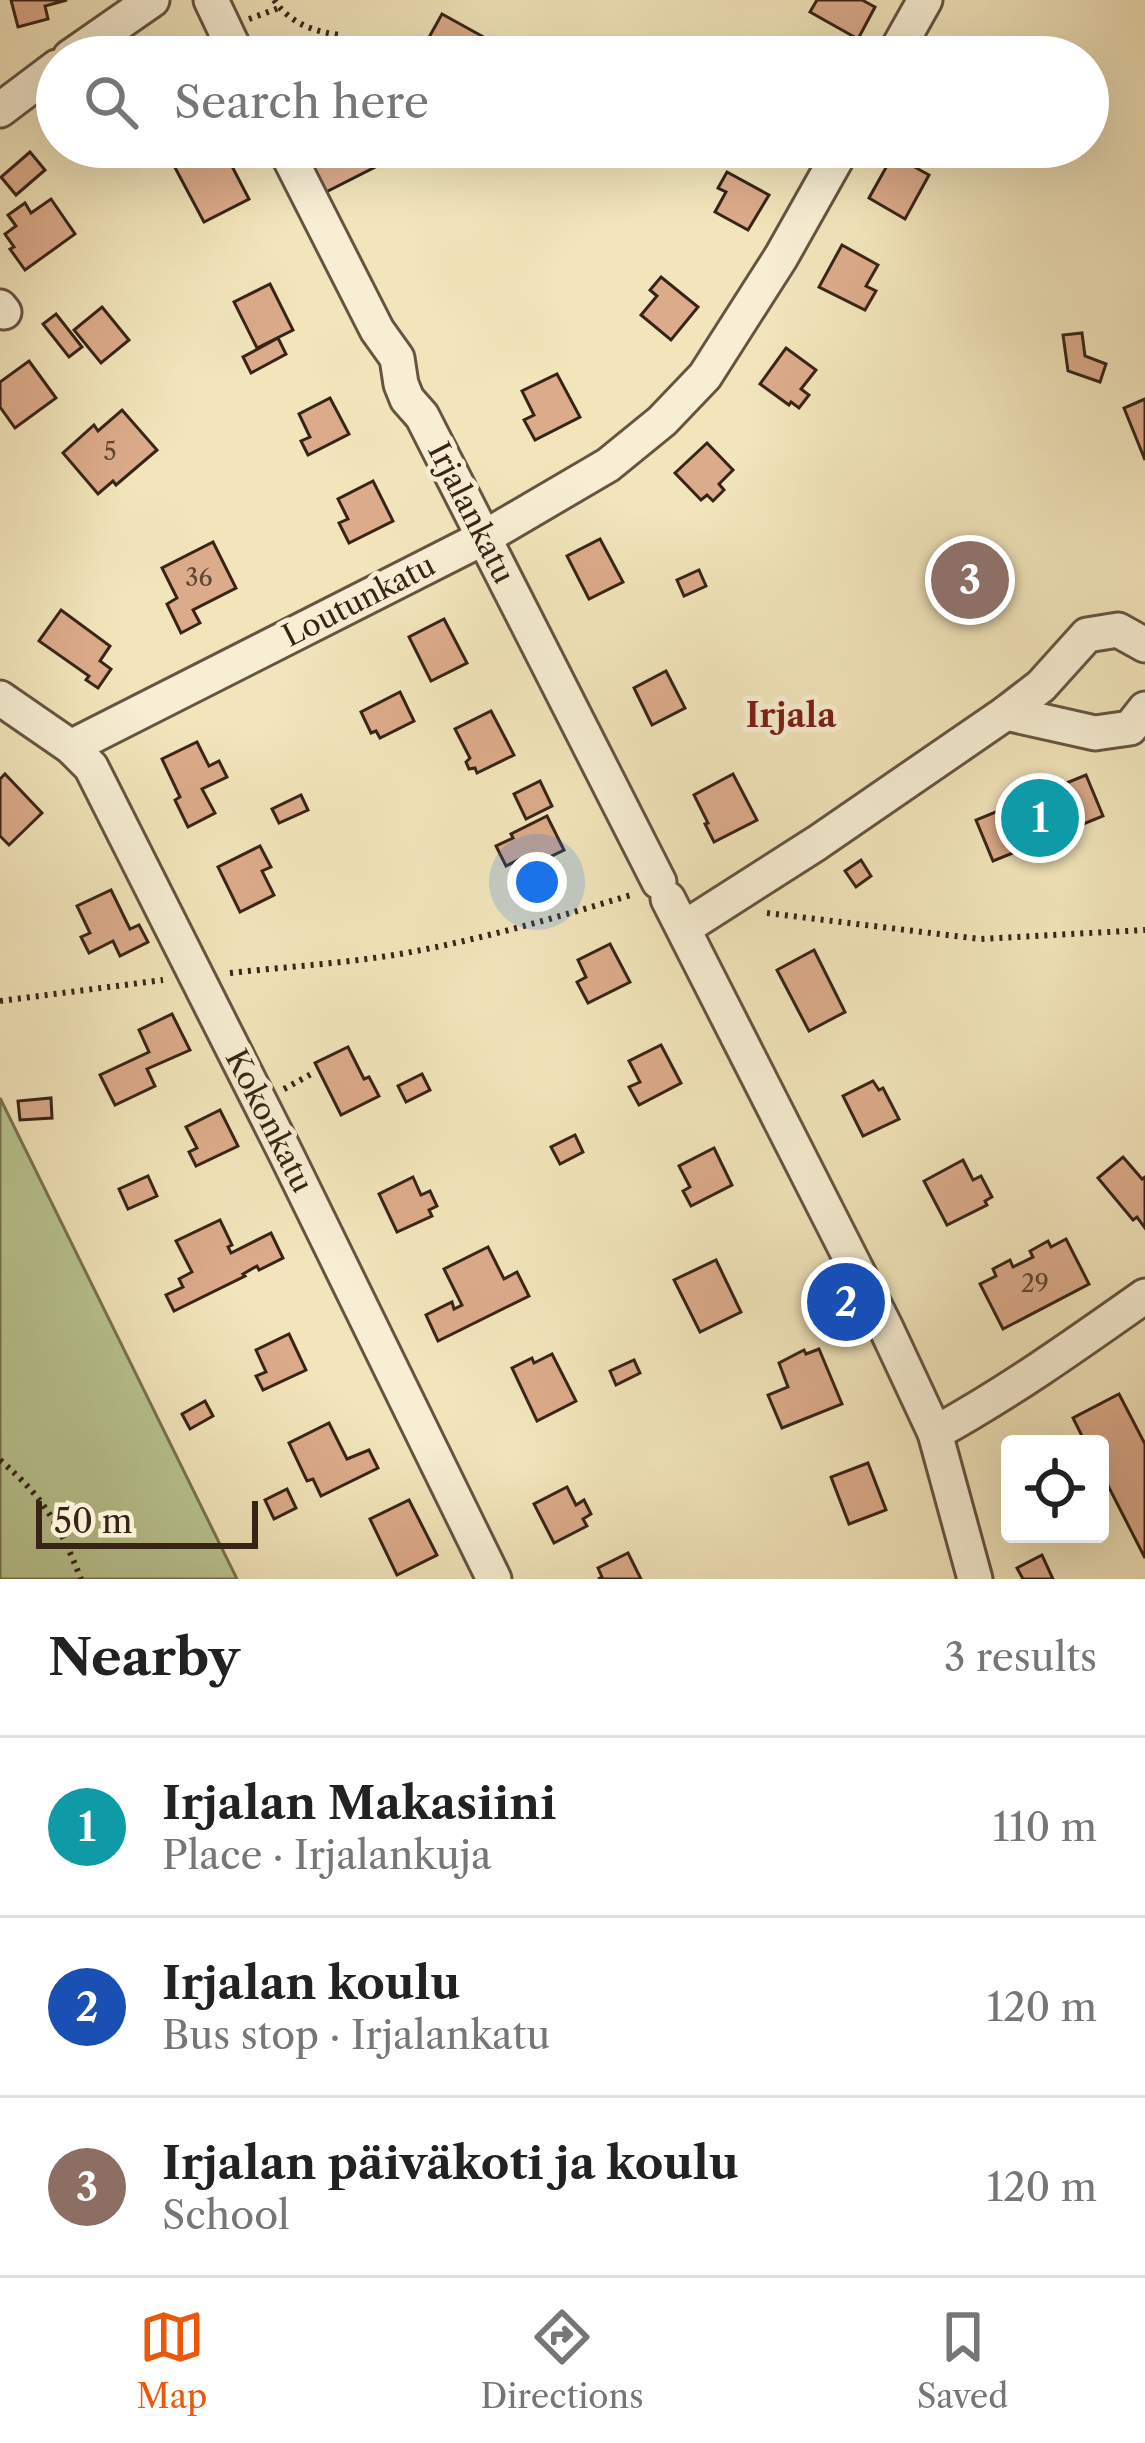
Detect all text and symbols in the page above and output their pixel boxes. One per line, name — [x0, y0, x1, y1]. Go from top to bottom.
search box — [36, 36, 1109, 168]
icon: search — [78, 69, 144, 135]
text: Search here — [174, 74, 429, 130]
street label: Irjalankatu — [420, 436, 523, 590]
house number: 5 — [103, 437, 117, 466]
pin: 3 — [931, 535, 1009, 625]
street label: Loutunkatu — [276, 546, 441, 655]
house number: 36 — [185, 563, 213, 592]
district label: Irjala — [746, 695, 837, 736]
pin: 1 — [1001, 773, 1079, 863]
your location — [507, 852, 567, 912]
street label: Kokonkatu — [218, 1043, 321, 1199]
pin: 2 — [807, 1257, 885, 1347]
house number: 29 — [1021, 1269, 1049, 1298]
map controls — [1001, 1435, 1109, 1543]
button: locate — [1001, 1435, 1109, 1543]
scale bar — [36, 1495, 258, 1548]
text: 50 m — [54, 1501, 132, 1542]
text: Nearby — [48, 1626, 240, 1688]
text: 3 results — [944, 1633, 1097, 1681]
text: Irjalan Makasiini — [162, 1775, 556, 1831]
text: 1 — [78, 1803, 96, 1851]
text: 110 m — [993, 1803, 1097, 1851]
text: Place · Irjalankuja — [162, 1831, 492, 1879]
text: Irjalan koulu — [162, 1955, 460, 2011]
text: 2 — [75, 1983, 99, 2031]
text: 120 m — [987, 1983, 1097, 2031]
text: Bus stop · Irjalankatu — [162, 2011, 550, 2059]
text: Irjalan päiväkoti ja koulu — [162, 2135, 739, 2191]
text: 3 — [76, 2163, 98, 2211]
text: 120 m — [987, 2163, 1097, 2211]
text: School — [162, 2191, 290, 2239]
tab: Map — [137, 2304, 207, 2417]
tab: Directions — [481, 2304, 644, 2417]
tab: Saved — [917, 2304, 1008, 2417]

